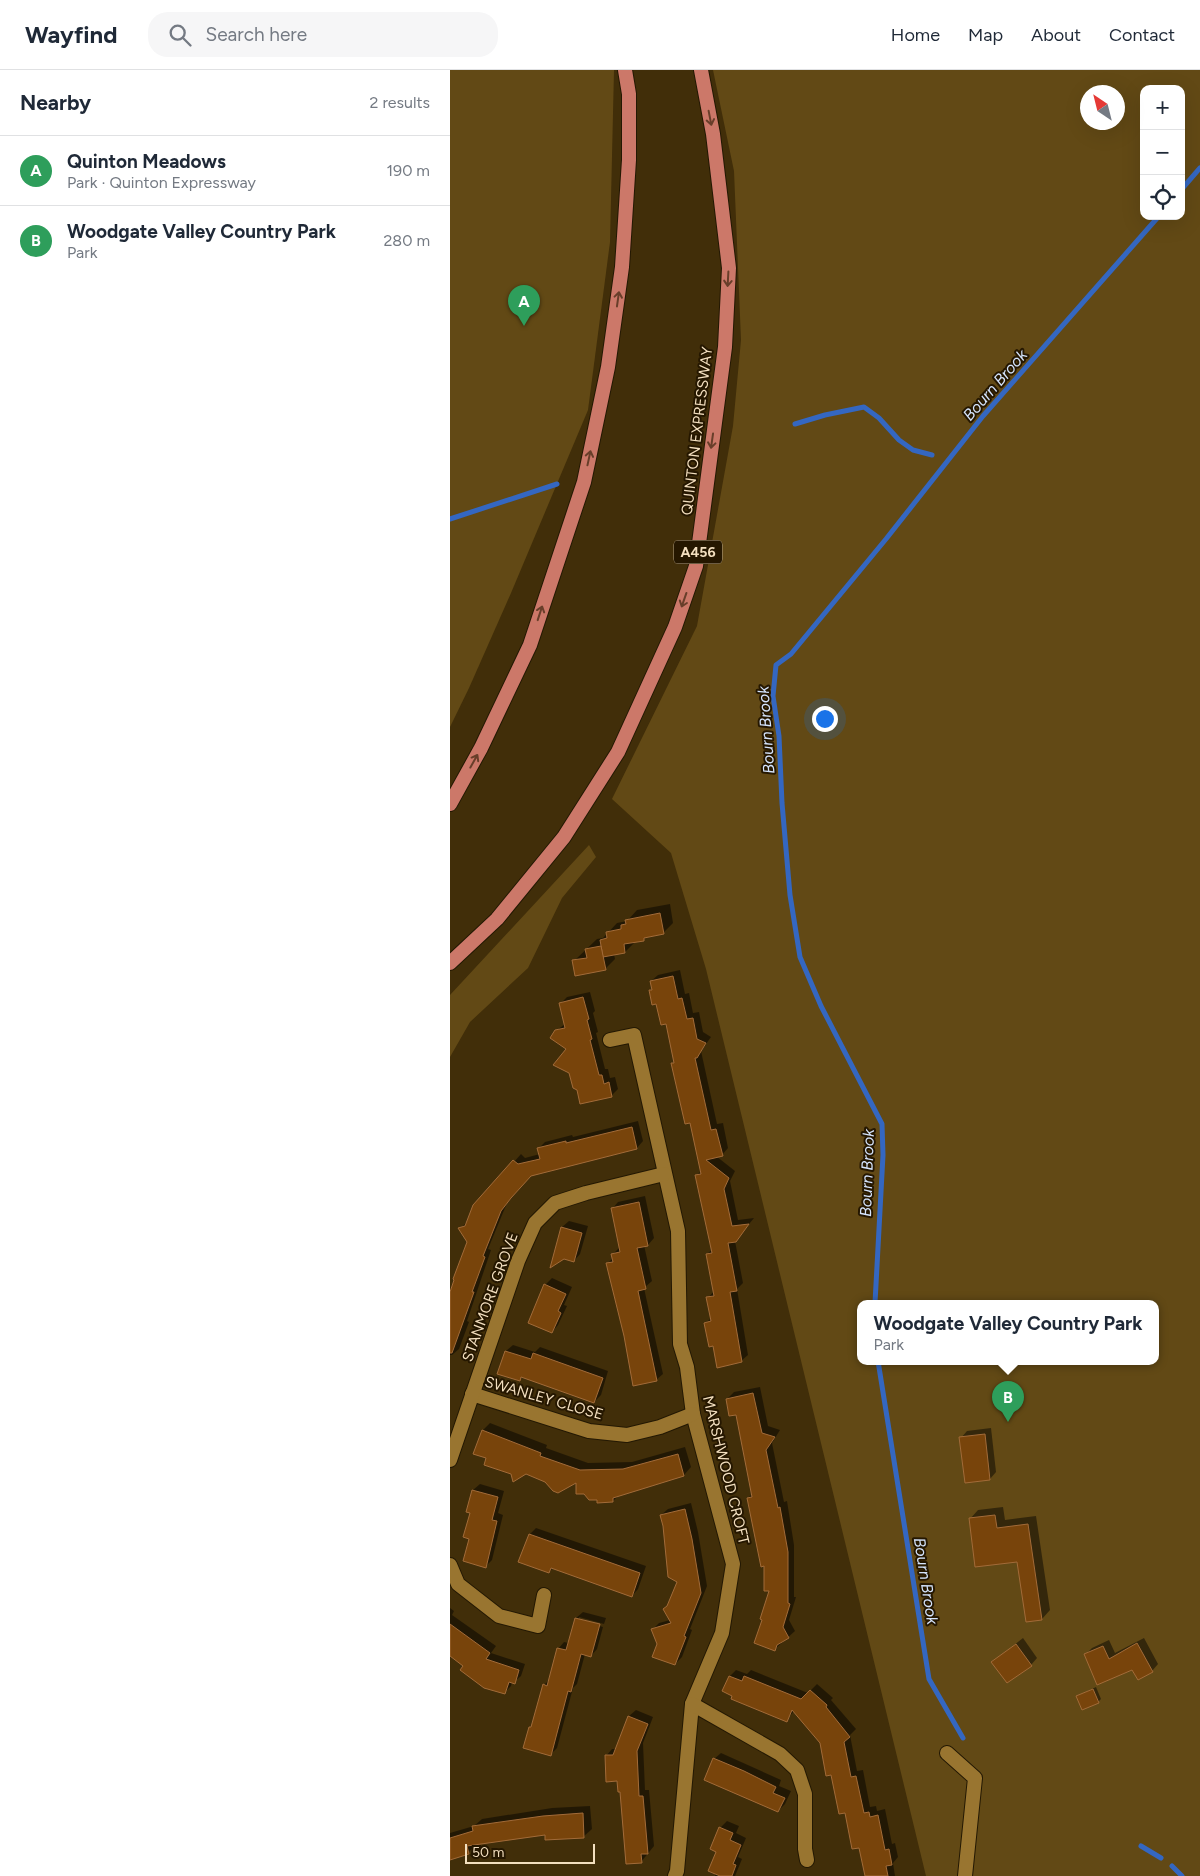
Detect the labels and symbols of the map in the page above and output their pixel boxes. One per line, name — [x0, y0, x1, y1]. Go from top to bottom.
north arrow — [1080, 85, 1125, 130]
one-way arrow — [706, 109, 716, 125]
one-way arrow — [724, 271, 733, 287]
pin: A — [508, 285, 540, 326]
one-way arrow — [613, 291, 623, 307]
water label: Bourn Brook — [959, 345, 1032, 424]
street label: QUINTON EXPRESSWAY — [678, 346, 716, 516]
one-way arrow — [707, 432, 717, 448]
one-way arrow — [584, 451, 594, 467]
road number: A456 — [674, 541, 722, 564]
one-way arrow — [679, 592, 689, 608]
one-way arrow — [536, 606, 546, 622]
water label: Bourn Brook — [753, 684, 779, 775]
your location — [812, 706, 838, 732]
one-way arrow — [469, 755, 479, 769]
water label: Bourn Brook — [856, 1128, 878, 1217]
street label: STANMORE GROVE — [458, 1230, 522, 1364]
street label: SWANLEY CLOSE — [483, 1372, 605, 1424]
pin: B — [992, 1381, 1024, 1422]
street label: MARSHWOOD CROFT — [699, 1394, 753, 1547]
water label: Bourn Brook — [910, 1536, 942, 1627]
scale bar — [465, 1841, 595, 1864]

